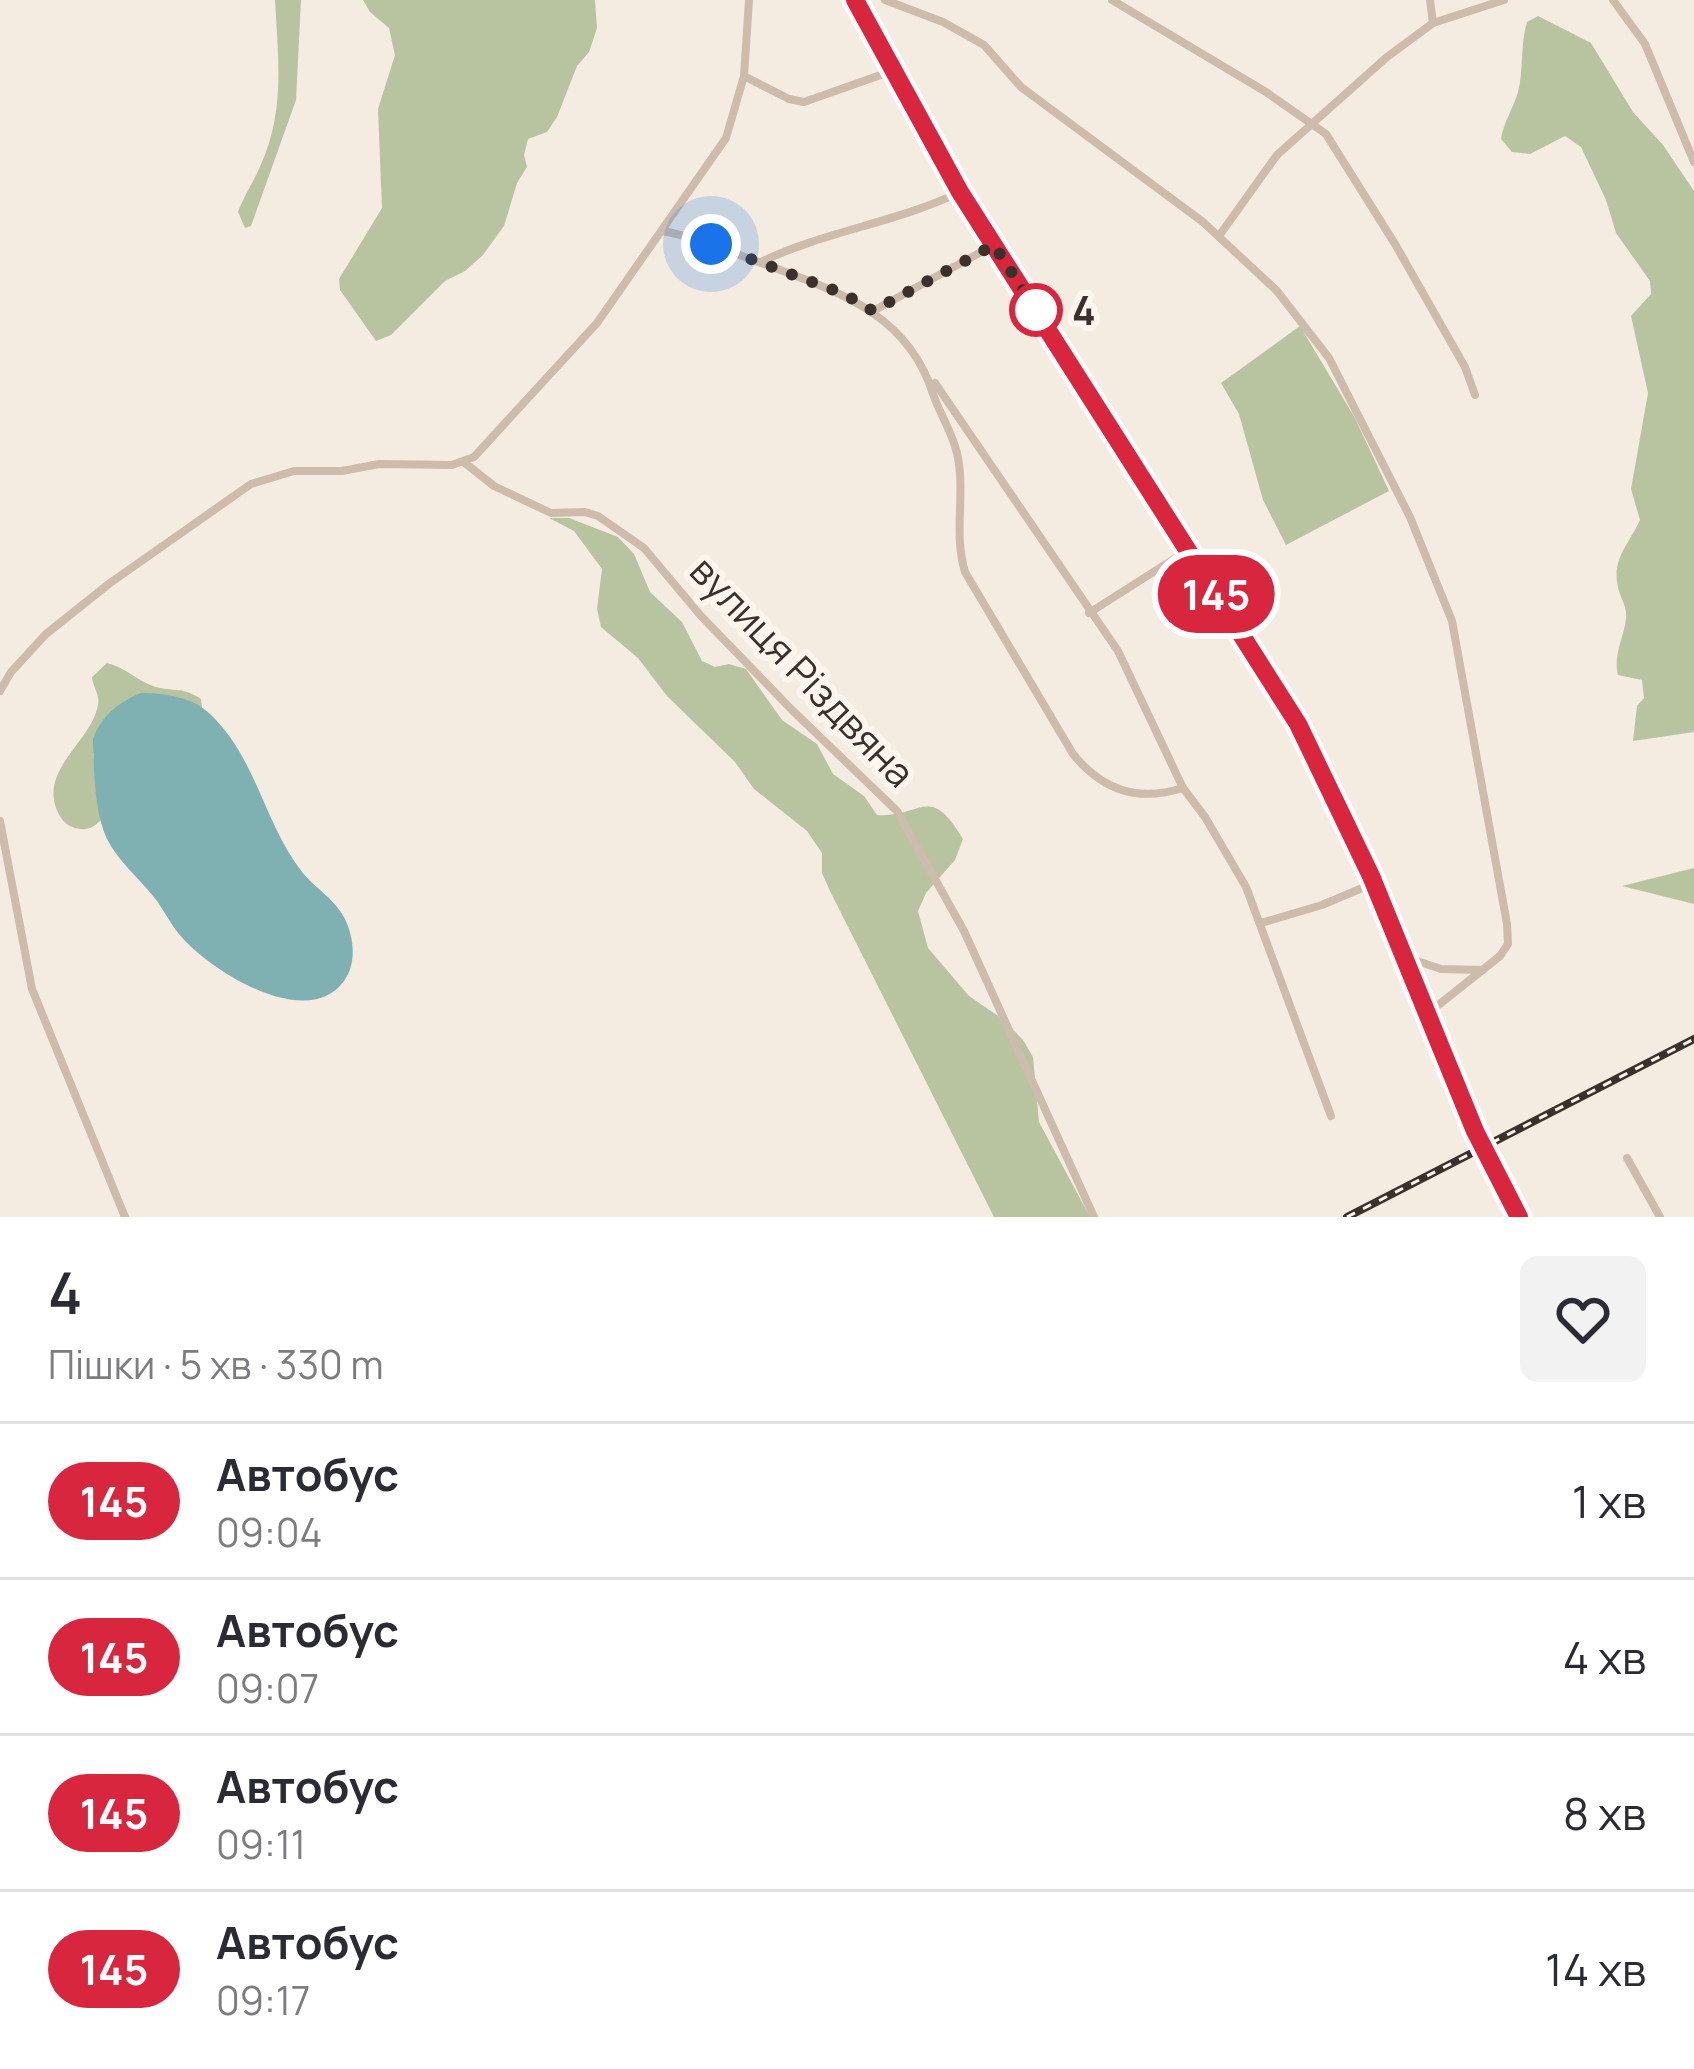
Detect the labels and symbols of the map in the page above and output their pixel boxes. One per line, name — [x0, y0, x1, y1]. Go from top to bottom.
your location — [681, 214, 741, 274]
place label: 4 — [1072, 283, 1096, 337]
marker: 4 — [1011, 285, 1061, 335]
street label: вулиця Різдвяна — [679, 544, 927, 798]
line badge: 145 — [1147, 555, 1285, 633]

